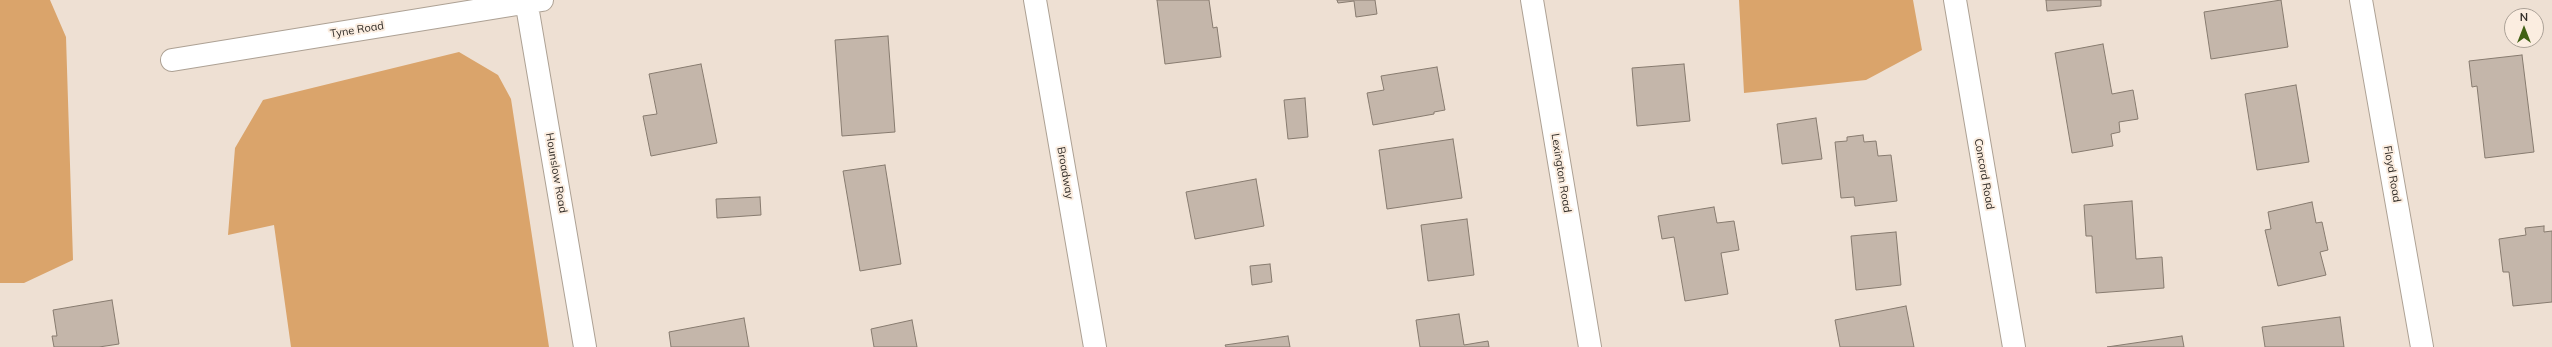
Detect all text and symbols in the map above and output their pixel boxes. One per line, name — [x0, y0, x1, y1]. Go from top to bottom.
north arrow — [2504, 8, 2544, 48]
text: N — [2520, 10, 2528, 24]
street label: Tyne Road — [329, 19, 385, 41]
street label: Hounslow Road — [542, 132, 570, 214]
street label: Lexington Road — [1548, 133, 1574, 213]
street label: Concord Road — [1971, 137, 1997, 211]
street label: Floyd Road — [2381, 145, 2403, 203]
street label: Broadway — [1054, 146, 1076, 200]

